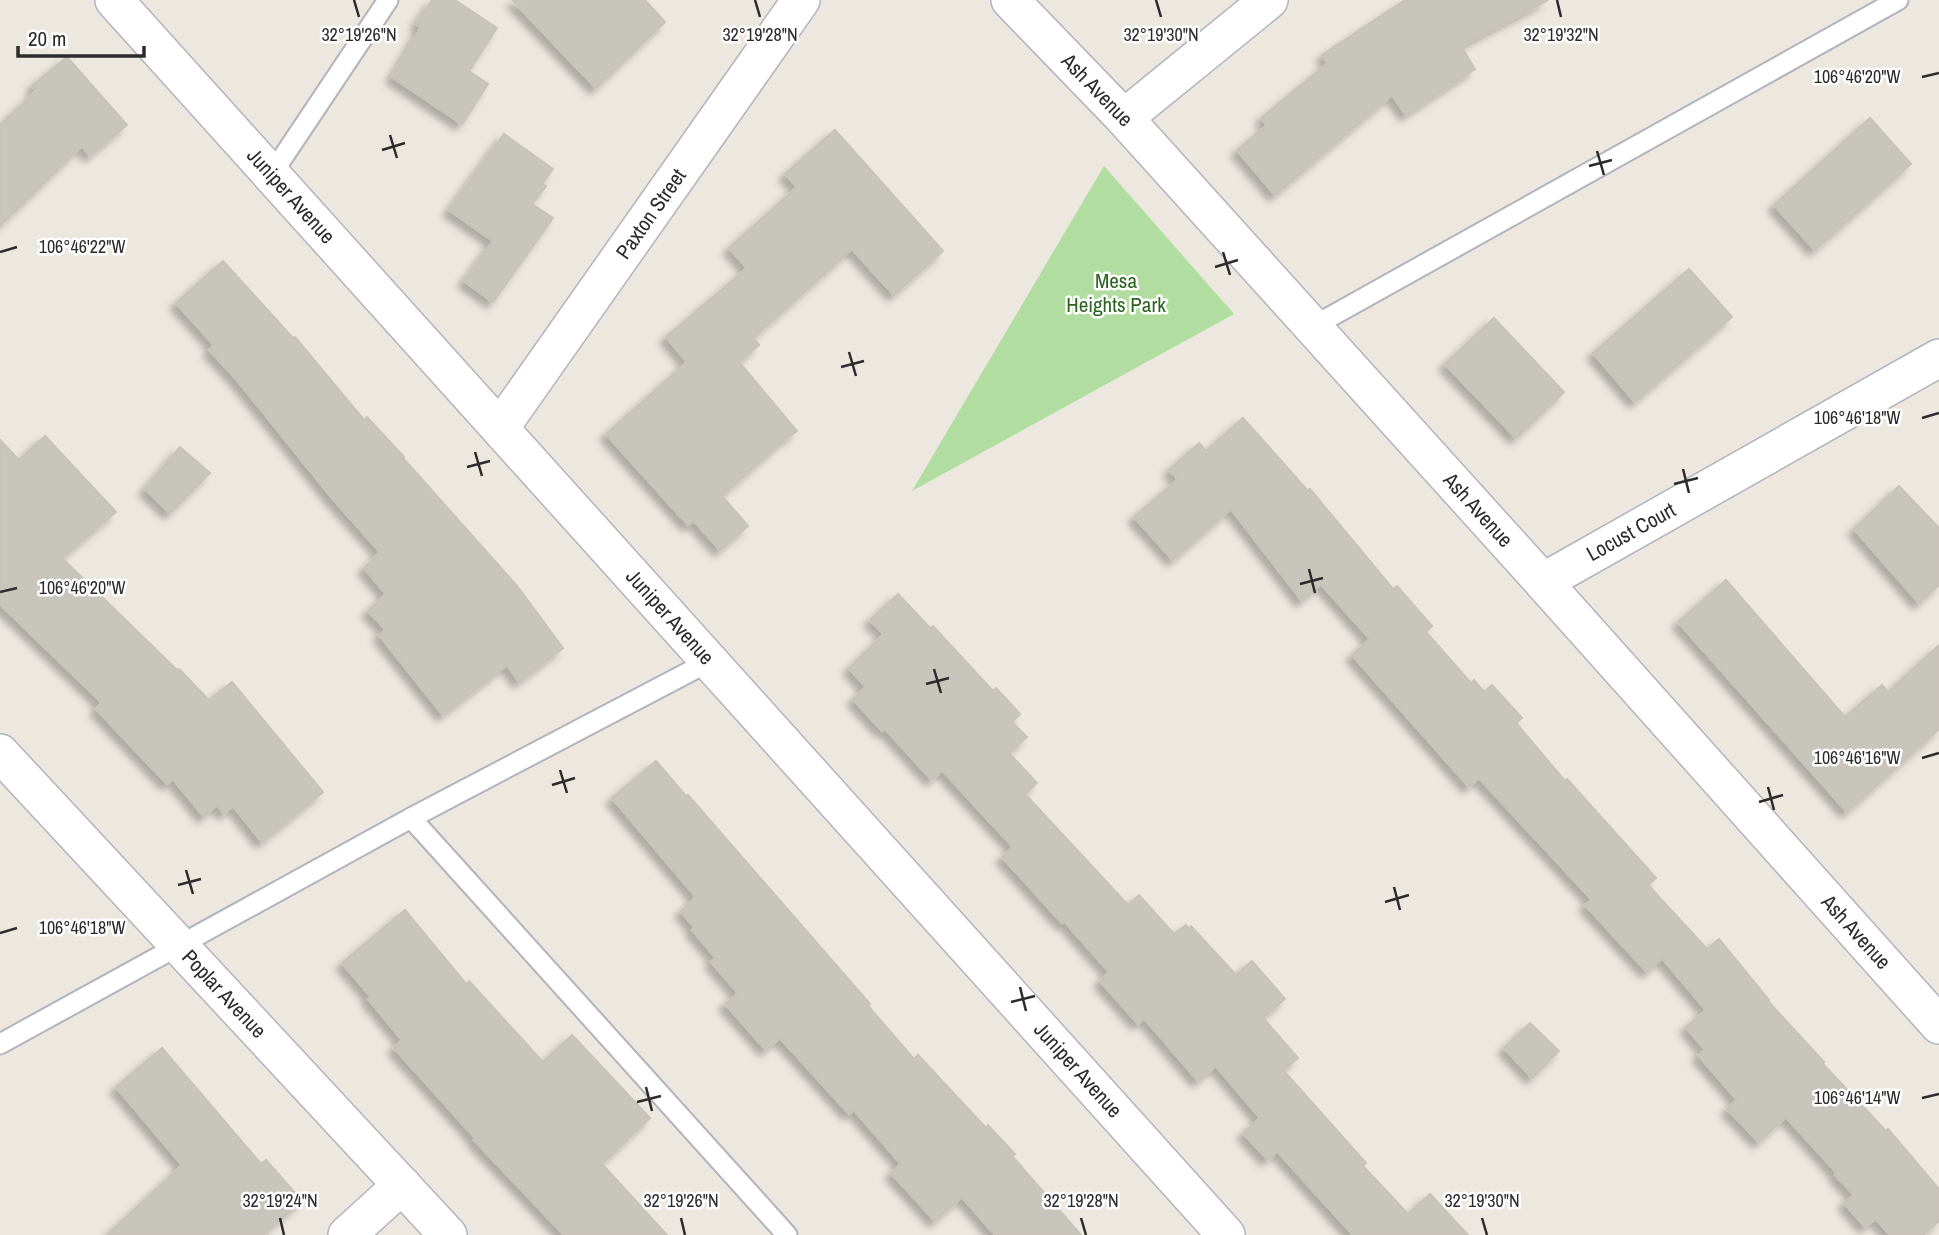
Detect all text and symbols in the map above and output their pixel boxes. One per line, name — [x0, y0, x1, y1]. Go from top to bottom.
scale bar — [18, 14, 144, 58]
text: 32°19'26"N — [321, 22, 397, 47]
text: 32°19'28"N — [722, 22, 798, 47]
text: 32°19'30"N — [1123, 22, 1199, 47]
text: 32°19'32"N — [1523, 22, 1599, 47]
text: 20 m — [28, 24, 66, 53]
street label: Ash Avenue — [1054, 46, 1140, 133]
text: 106°46'20"W — [1814, 64, 1900, 89]
street label: Juniper Avenue — [241, 142, 342, 250]
street label: Paxton Street — [609, 162, 693, 265]
text: 106°46'22"W — [39, 234, 125, 259]
park label: Mesa Heights Park — [1066, 266, 1166, 319]
text: 106°46'18"W — [1814, 405, 1900, 430]
street label: Ash Avenue — [1436, 465, 1520, 553]
street label: Locust Court — [1581, 495, 1681, 568]
street label: Juniper Avenue — [620, 563, 721, 671]
text: 106°46'20"W — [39, 575, 125, 600]
text: 106°46'16"W — [1814, 745, 1900, 770]
street label: Ash Avenue — [1814, 887, 1898, 975]
text: 106°46'18"W — [39, 915, 125, 940]
street label: Poplar Avenue — [176, 943, 273, 1044]
street label: Juniper Avenue — [1028, 1016, 1129, 1124]
text: 106°46'14"W — [1814, 1085, 1900, 1110]
text: 32°19'24"N — [242, 1188, 318, 1213]
text: 32°19'26"N — [643, 1188, 719, 1213]
text: 32°19'28"N — [1043, 1188, 1119, 1213]
text: 32°19'30"N — [1444, 1188, 1520, 1213]

